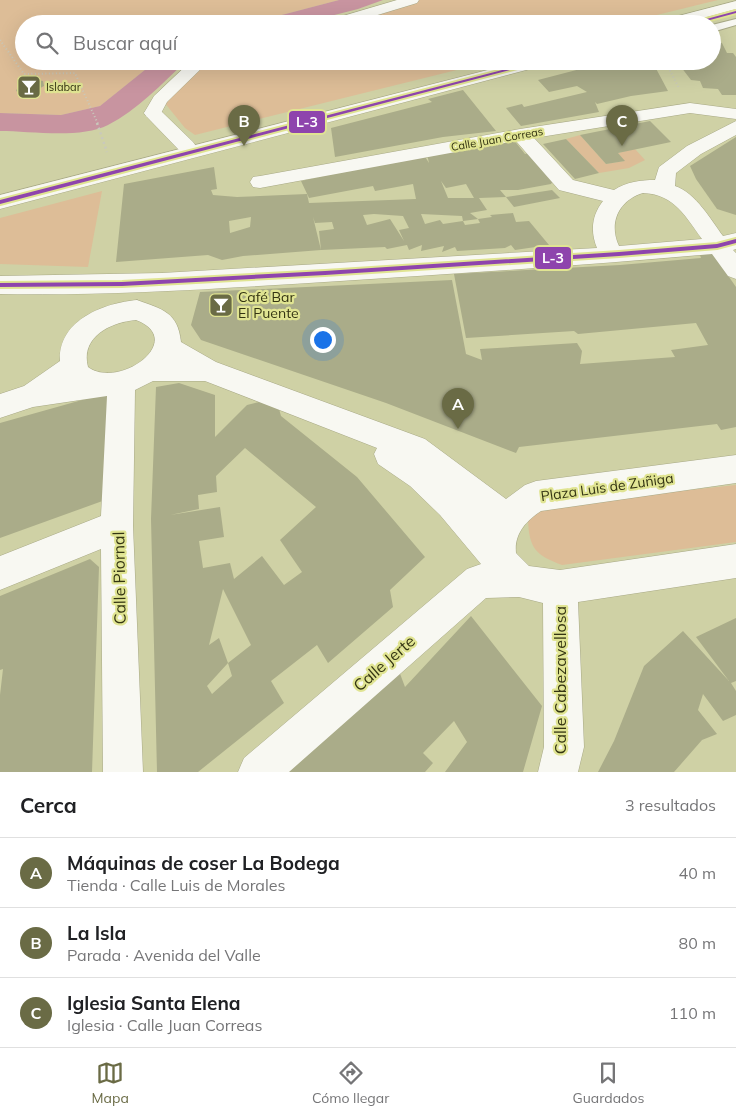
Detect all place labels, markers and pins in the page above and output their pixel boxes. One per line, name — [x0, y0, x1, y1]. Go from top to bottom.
bar icon: Islabar — [16, 74, 42, 100]
place label: Islabar — [46, 80, 81, 94]
pin: B — [228, 105, 260, 146]
pin: C — [606, 105, 638, 146]
place label: Café Bar El Puente — [238, 288, 299, 322]
bar icon: Café Bar El Puente — [208, 292, 234, 318]
pin: A — [442, 388, 474, 429]

